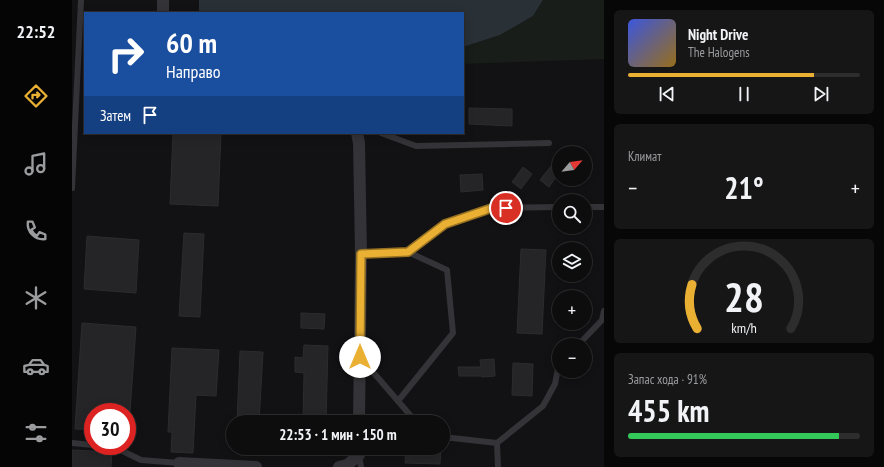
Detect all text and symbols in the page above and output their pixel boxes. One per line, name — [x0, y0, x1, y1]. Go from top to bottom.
text: 22:52 — [17, 20, 55, 43]
text: 60 m — [166, 24, 217, 61]
text: Night Drive — [688, 25, 748, 44]
icon: right — [100, 28, 152, 80]
text: The Halogens — [688, 44, 750, 61]
text: Направо — [166, 60, 221, 83]
icon: directions — [22, 82, 50, 110]
icon: previous — [656, 83, 678, 105]
icon: pause — [733, 83, 755, 105]
icon: next — [810, 83, 832, 105]
icon: arrive — [139, 104, 161, 126]
text: Затем — [100, 106, 131, 125]
north arrow — [552, 146, 592, 186]
map controls — [552, 146, 592, 378]
text: Климат — [628, 148, 661, 165]
icon: music — [22, 150, 50, 178]
text: 21° — [724, 168, 764, 207]
text: − — [628, 174, 637, 202]
text: + — [851, 174, 860, 202]
pin — [489, 191, 523, 225]
button: search — [552, 194, 592, 234]
icon: arrive — [495, 197, 517, 219]
icon: phone — [22, 217, 50, 245]
button: layers — [552, 242, 592, 282]
text: 28 — [724, 269, 764, 322]
icon: climate — [22, 284, 50, 312]
button: + — [552, 290, 592, 330]
text: km/h — [731, 317, 757, 336]
position arrow — [339, 336, 381, 378]
button: − — [552, 338, 592, 378]
icon: car — [22, 352, 50, 380]
text: Запас хода · 91% — [628, 371, 707, 388]
text: 455 km — [628, 391, 709, 430]
speed limit sign: 30 — [84, 403, 136, 455]
icon: filters — [22, 419, 50, 447]
text: 22:53 · 1 мин · 150 m — [279, 425, 397, 444]

